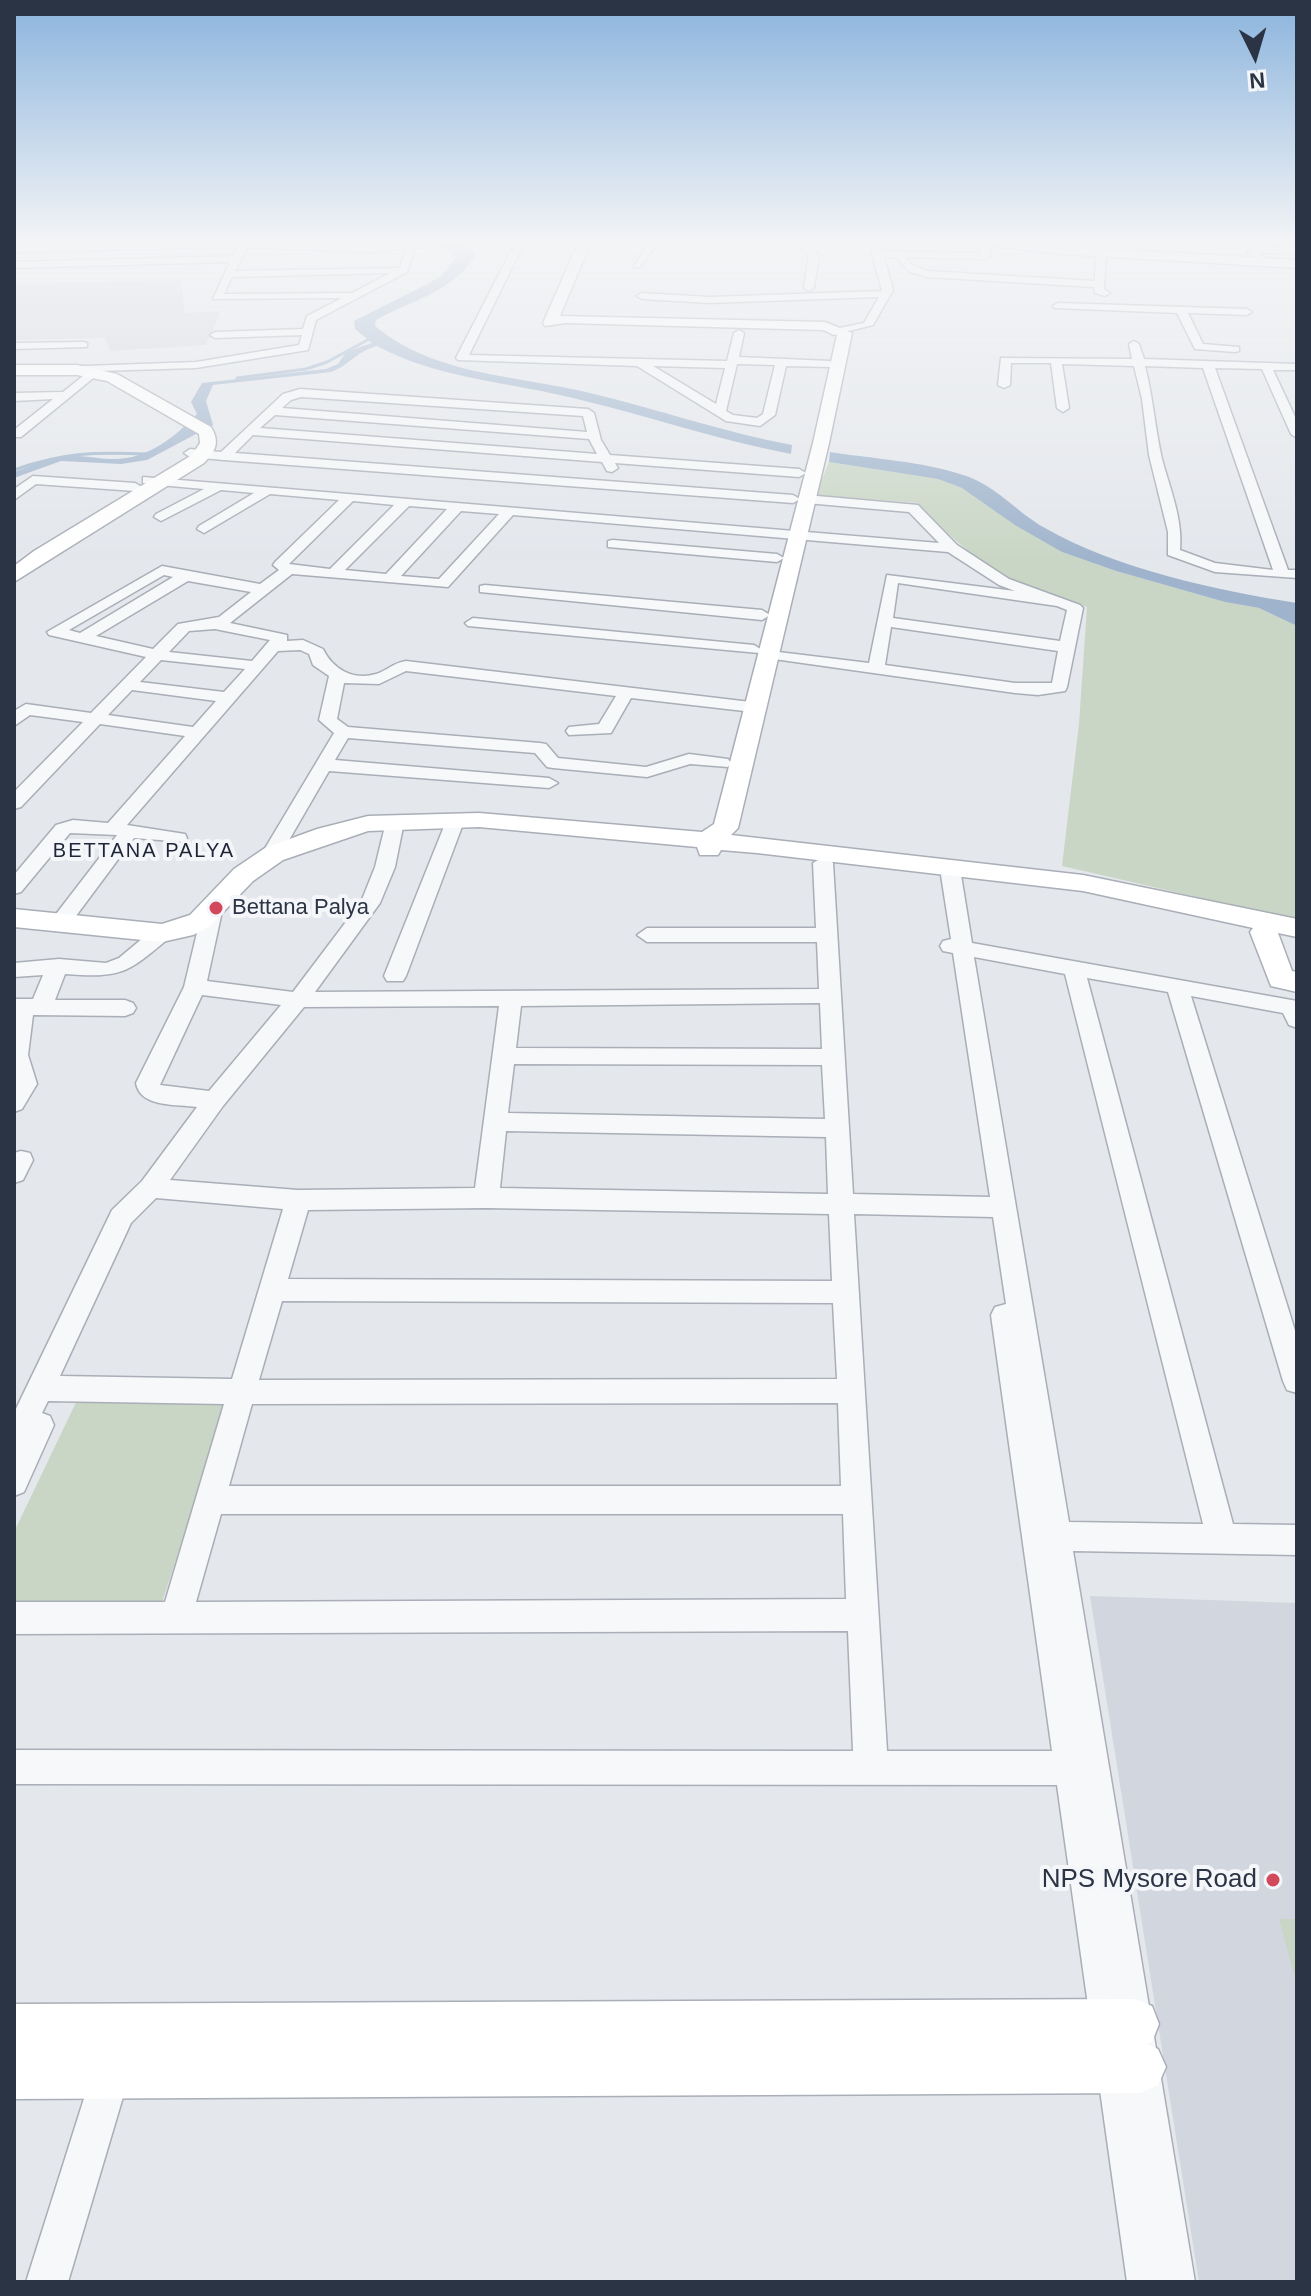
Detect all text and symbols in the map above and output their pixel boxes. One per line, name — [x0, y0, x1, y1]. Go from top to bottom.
north arrow — [1215, 16, 1295, 96]
text: N — [1248, 67, 1266, 94]
district label: BETTANA PALYA — [53, 839, 235, 863]
place label: Bettana Palya — [232, 895, 369, 921]
marker: Bettana Palya — [207, 899, 225, 917]
place label: NPS Mysore Road — [1042, 1864, 1257, 1896]
marker: NPS Mysore Road — [1264, 1871, 1282, 1889]

